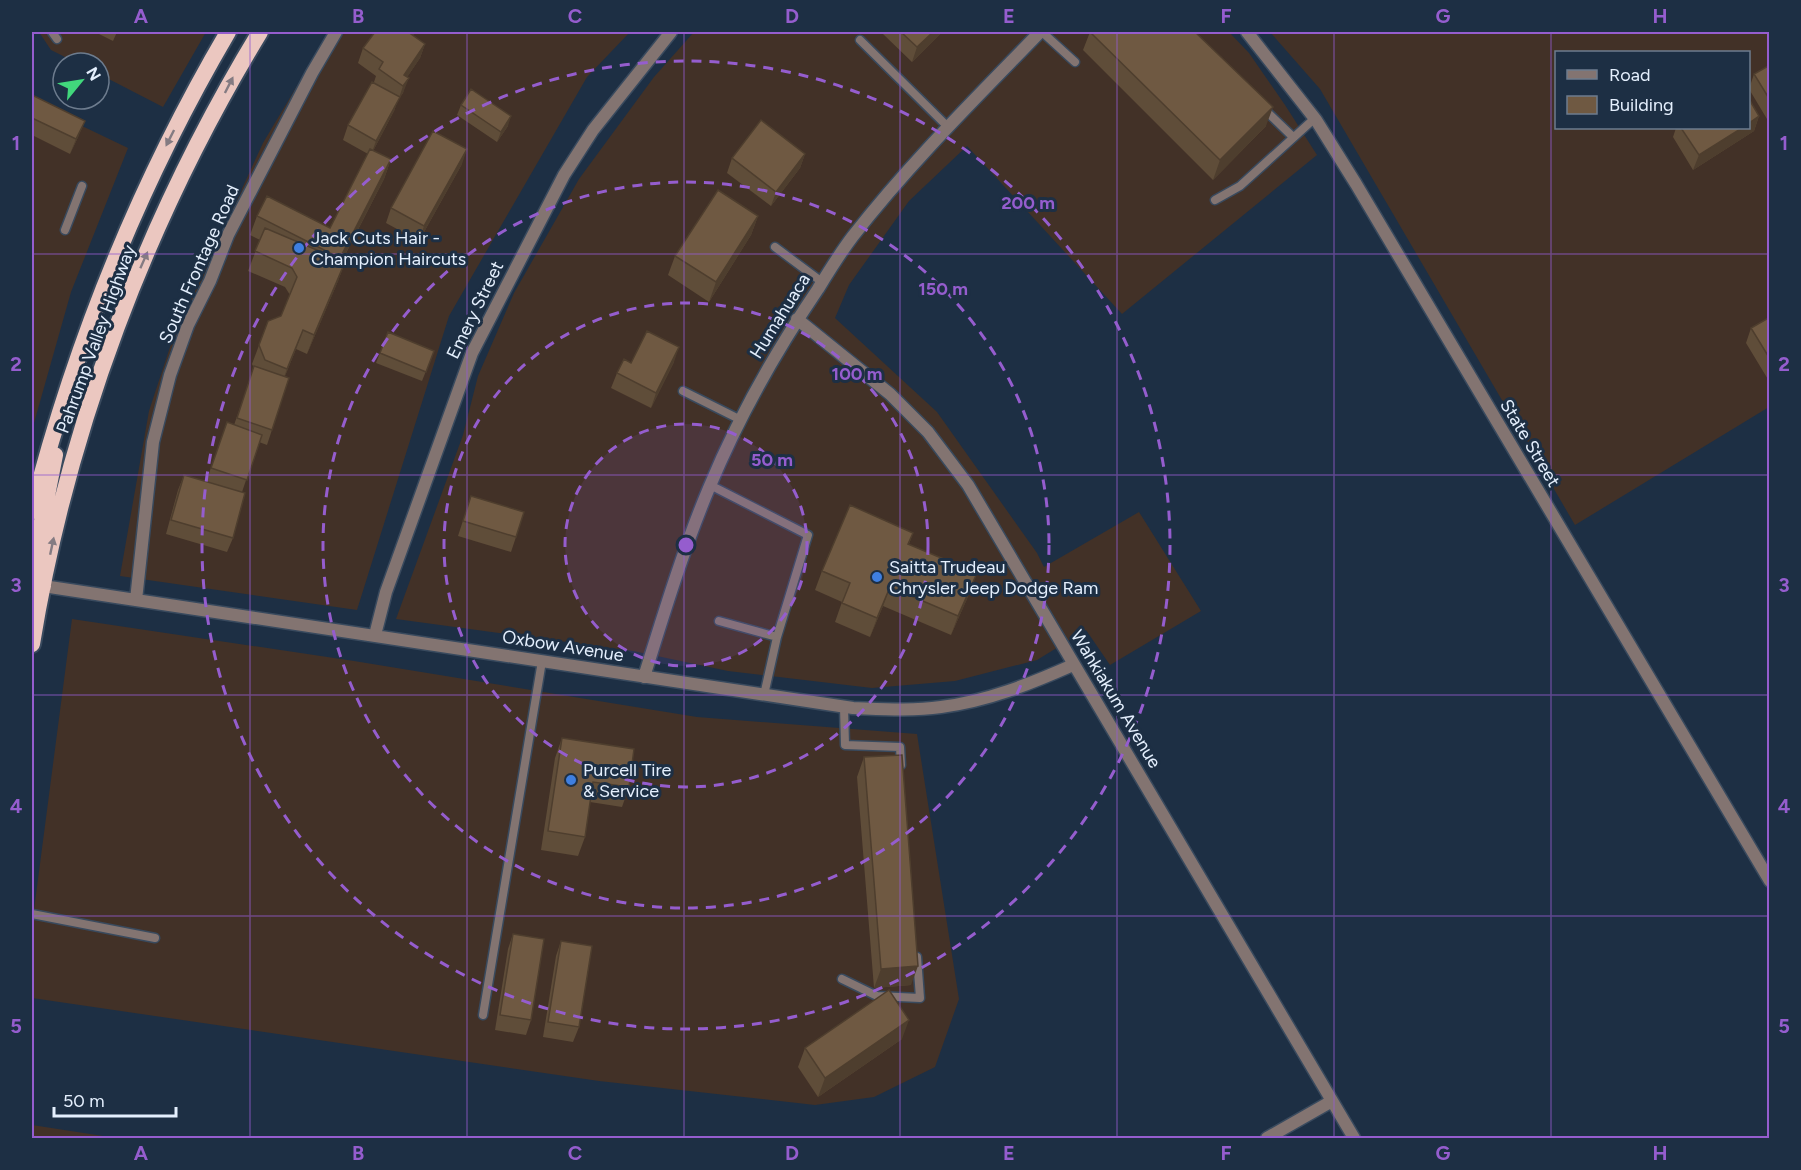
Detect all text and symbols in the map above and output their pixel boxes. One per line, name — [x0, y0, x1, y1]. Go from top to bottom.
text: A — [134, 4, 149, 28]
text: B — [352, 4, 364, 28]
text: C — [568, 4, 582, 28]
text: D — [785, 4, 799, 28]
text: E — [1003, 4, 1015, 28]
text: F — [1220, 4, 1232, 28]
text: G — [1436, 4, 1451, 28]
text: H — [1653, 4, 1668, 28]
north arrow — [51, 51, 111, 111]
legend — [1555, 51, 1750, 129]
text: N — [82, 64, 105, 84]
text: Road — [1609, 64, 1650, 86]
one-way arrow — [224, 77, 234, 94]
text: Building — [1609, 94, 1674, 116]
one-way arrow — [165, 130, 175, 147]
text: 1 — [12, 131, 20, 155]
text: 1 — [1780, 131, 1788, 155]
street label: South Frontage Road — [154, 181, 244, 347]
text: 200 m — [1001, 192, 1055, 214]
place label: Jack Cuts Hair - Champion Haircuts — [311, 227, 466, 270]
street label: Pahrump Valley Highway — [52, 241, 141, 436]
marker: Jack Cuts Hair - Champion Haircuts — [292, 241, 306, 255]
one-way arrow — [139, 252, 148, 269]
street label: Emery Street — [442, 257, 508, 363]
street label: Humahuaca — [745, 269, 815, 363]
text: 150 m — [918, 278, 968, 300]
text: 2 — [10, 352, 22, 376]
text: 2 — [1778, 352, 1790, 376]
text: 100 m — [832, 363, 882, 385]
street label: State Street — [1495, 395, 1565, 491]
text: 50 m — [751, 449, 793, 471]
centre of rings — [676, 535, 696, 555]
one-way arrow — [48, 536, 57, 555]
place label: Saitta Trudeau Chrysler Jeep Dodge Ram — [889, 556, 1098, 599]
marker: Saitta Trudeau Chrysler Jeep Dodge Ram — [870, 570, 884, 584]
text: 3 — [10, 573, 22, 597]
text: 3 — [1778, 573, 1790, 597]
street label: Oxbow Avenue — [501, 626, 625, 666]
street label: Wahkiakum Avenue — [1066, 626, 1166, 772]
place label: Purcell Tire & Service — [583, 759, 672, 802]
marker: Purcell Tire & Service — [564, 773, 578, 787]
text: 4 — [10, 794, 23, 818]
text: 4 — [1778, 794, 1791, 818]
text: 5 — [10, 1014, 22, 1038]
text: 5 — [1778, 1014, 1790, 1038]
scale bar — [54, 1080, 176, 1118]
text: 50 m — [63, 1090, 105, 1112]
text: A — [134, 1141, 149, 1165]
text: B — [352, 1141, 364, 1165]
text: C — [568, 1141, 582, 1165]
text: D — [785, 1141, 799, 1165]
text: E — [1003, 1141, 1015, 1165]
text: F — [1220, 1141, 1232, 1165]
text: G — [1436, 1141, 1451, 1165]
text: H — [1653, 1141, 1668, 1165]

